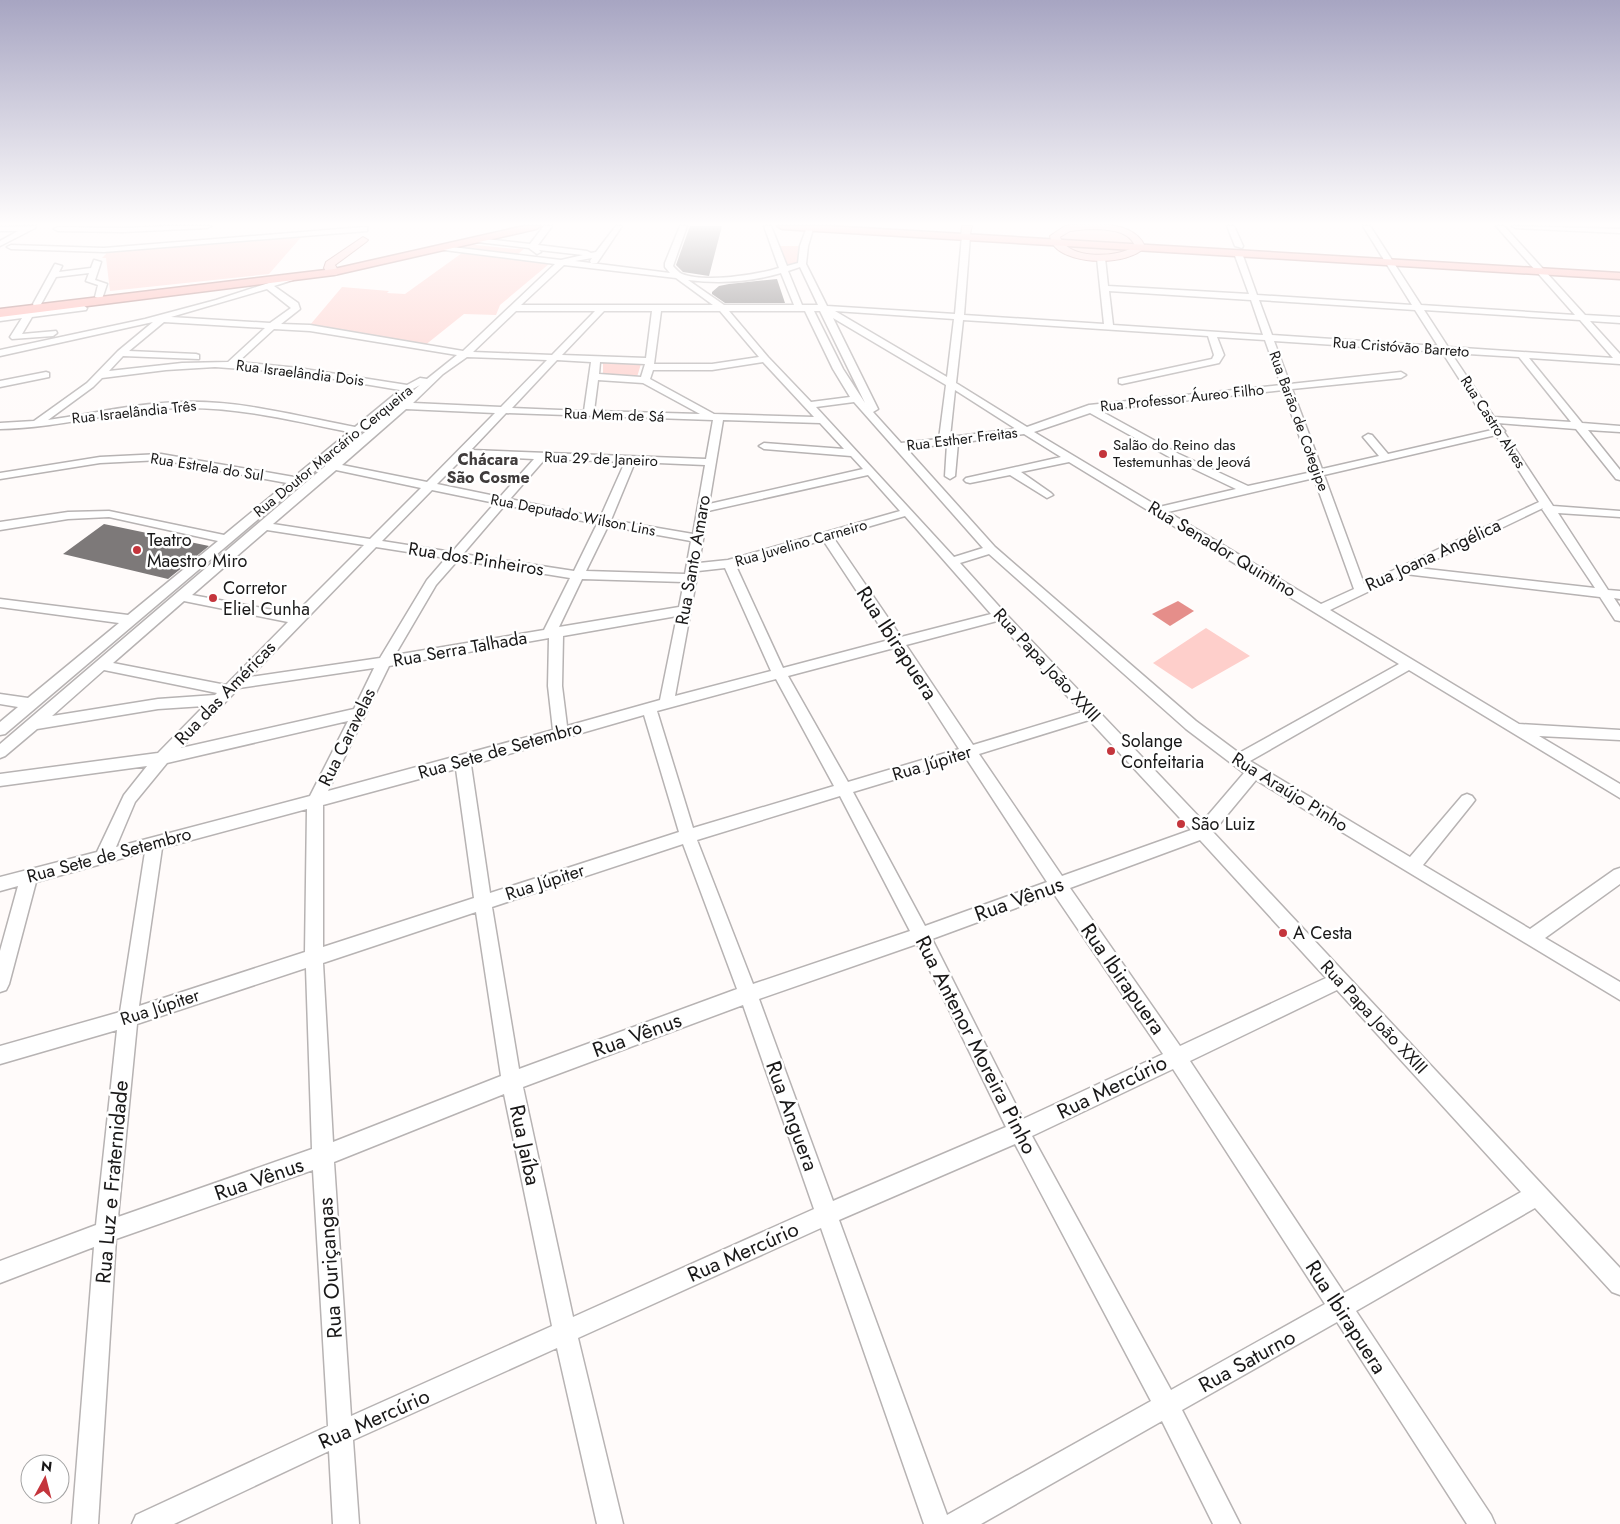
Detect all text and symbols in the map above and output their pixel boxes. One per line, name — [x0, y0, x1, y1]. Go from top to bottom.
street label: Rua Cristóvão Barreto — [1332, 331, 1470, 363]
street label: Rua Barão de Cotegipe — [1263, 348, 1335, 495]
street label: Rua Israelândia Dois — [235, 354, 365, 392]
street label: Rua Castro Alves — [1455, 371, 1531, 473]
street label: Rua Professor Áureo Filho — [1099, 378, 1265, 418]
street label: Rua Doutor Marcário Cerqueira — [249, 380, 417, 522]
street label: Rua Israelândia Três — [71, 395, 197, 429]
street label: Rua Mem de Sá — [563, 402, 665, 428]
street label: Rua Esther Freitas — [905, 421, 1019, 457]
place label: Salão do Reino das Testemunhas de Jeová — [1113, 434, 1251, 473]
street label: Rua 29 de Janeiro — [544, 446, 658, 472]
street label: Rua Estrela do Sul — [149, 447, 265, 487]
district label: Chácara São Cosme — [446, 448, 530, 489]
marker: Salão do Reino das Testemunhas de Jeová — [1097, 448, 1109, 460]
street label: Rua Deputado Wilson Lins — [489, 488, 657, 542]
street label: Rua Santo Amaro — [669, 493, 717, 627]
street label: Rua Senador Quintino — [1143, 494, 1301, 604]
street label: Rua Joana Angélica — [1361, 512, 1505, 598]
street label: Rua Juvelino Carneiro — [732, 514, 870, 572]
place label: Teatro Maestro Miro — [147, 527, 247, 574]
street label: Rua dos Pinheiros — [406, 535, 546, 583]
marker: Teatro Maestro Miro — [131, 544, 143, 556]
place label: Corretor Eliel Cunha — [223, 575, 310, 622]
street label: Rua Ibirapuera — [849, 580, 945, 706]
marker: Corretor Eliel Cunha — [207, 592, 219, 604]
street label: Rua Papa João XXIII — [987, 602, 1107, 728]
street label: Rua Serra Talhada — [391, 624, 529, 674]
street label: Rua das Américas — [169, 635, 281, 751]
street label: Rua Caravelas — [312, 684, 382, 790]
street label: Rua Sete de Setembro — [415, 714, 585, 786]
place label: Solange Confeitaria — [1121, 728, 1204, 775]
street label: Rua Júpiter — [889, 738, 976, 787]
marker: Solange Confeitaria — [1105, 745, 1117, 757]
street label: Rua Araújo Pinho — [1227, 746, 1353, 838]
place label: São Luiz — [1191, 811, 1256, 837]
marker: São Luiz — [1175, 818, 1187, 830]
street label: Rua Sete de Setembro — [24, 820, 194, 889]
street label: Rua Júpiter — [502, 857, 589, 907]
street label: Rua Vênus — [970, 869, 1068, 929]
street label: Rua Ibirapuera — [1073, 917, 1173, 1041]
place label: A Cesta — [1293, 920, 1352, 946]
marker: A Cesta — [1277, 927, 1289, 939]
street label: Rua Antenor Moreira Pinho — [908, 931, 1044, 1159]
street label: Rua Papa João XXIII — [1314, 954, 1434, 1080]
street label: Rua Júpiter — [117, 982, 204, 1032]
street label: Rua Vênus — [588, 1005, 686, 1065]
street label: Rua Mercúrio — [1052, 1047, 1172, 1127]
street label: Rua Anguera — [758, 1057, 826, 1175]
street label: Rua Luz e Fraternidade — [88, 1079, 136, 1285]
street label: Rua Jaíba — [502, 1102, 548, 1188]
street label: Rua Vênus — [210, 1150, 308, 1208]
street label: Rua Ouriçangas — [310, 1197, 350, 1339]
street label: Rua Mercúrio — [683, 1214, 803, 1290]
street label: Rua Ibirapuera — [1298, 1254, 1394, 1380]
street label: Rua Saturno — [1193, 1322, 1301, 1400]
street label: Rua Mercúrio — [314, 1381, 434, 1457]
north arrow — [20, 1454, 70, 1504]
text: N — [40, 1455, 53, 1477]

